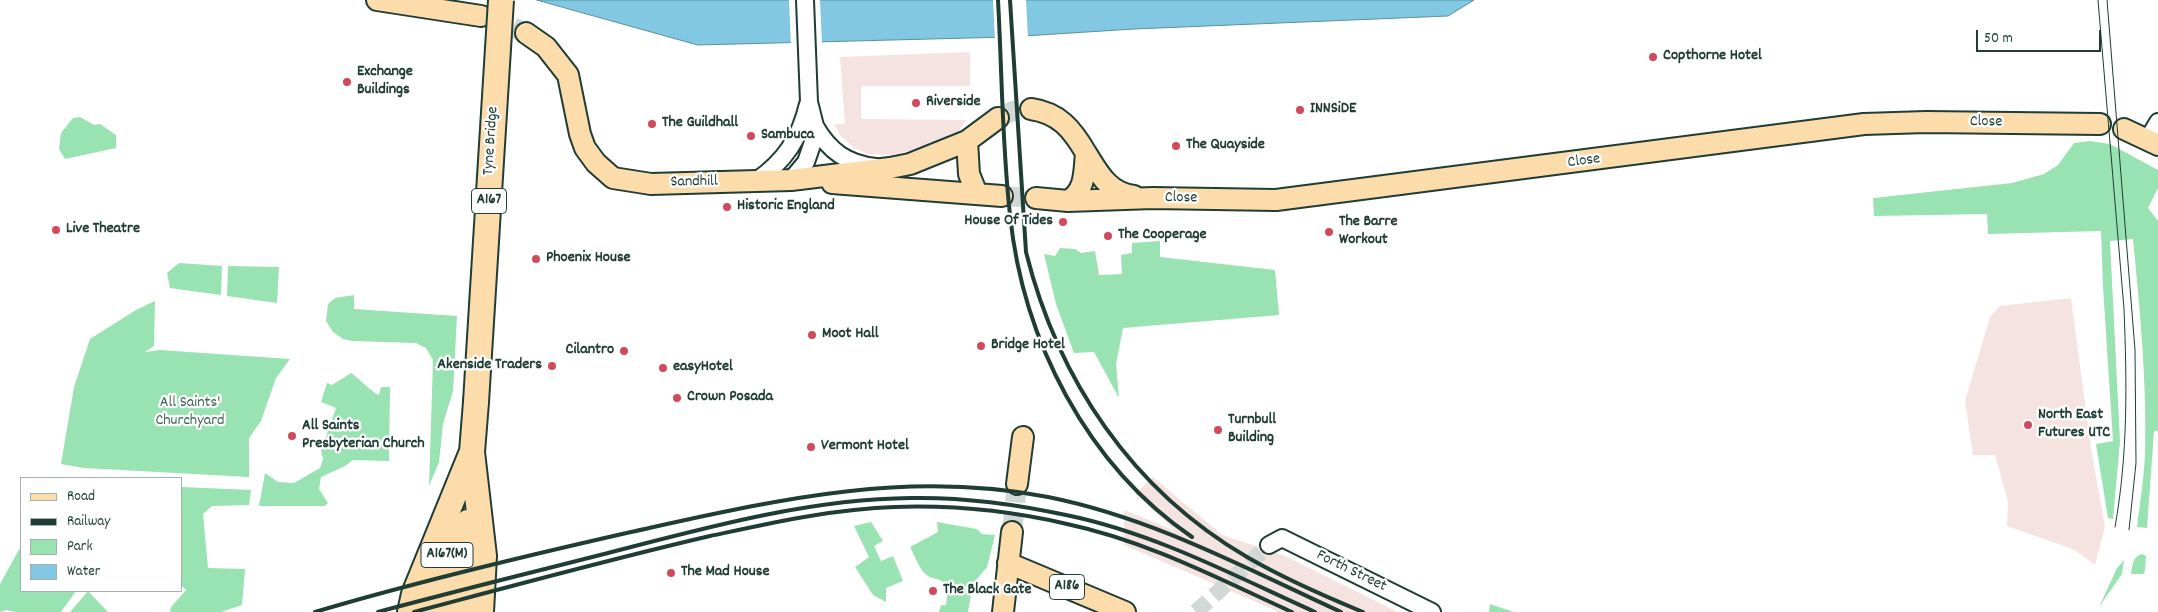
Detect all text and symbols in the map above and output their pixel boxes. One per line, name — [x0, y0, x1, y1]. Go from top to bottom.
scale bar — [1978, 20, 2103, 52]
text: 50 m — [1984, 28, 2013, 50]
place label: Copthorne Hotel — [1663, 47, 1762, 67]
marker: Copthorne Hotel — [1647, 51, 1659, 63]
place label: Exchange Buildings — [357, 63, 413, 101]
marker: Exchange Buildings — [341, 76, 353, 88]
place label: Riverside — [926, 93, 981, 113]
marker: Riverside — [910, 97, 922, 109]
place label: INNSiDE — [1310, 100, 1356, 120]
marker: INNSiDE — [1294, 104, 1306, 116]
street label: Tyne Bridge — [480, 106, 504, 176]
street label: Close — [1970, 113, 2002, 133]
place label: The Guildhall — [662, 114, 738, 134]
marker: The Guildhall — [646, 118, 658, 130]
place label: Sambuca — [761, 126, 814, 146]
marker: Sambuca — [745, 130, 757, 142]
place label: The Quayside — [1186, 136, 1265, 156]
marker: The Quayside — [1170, 140, 1182, 152]
street label: Close — [1567, 150, 1601, 174]
street label: Sandhill — [670, 173, 718, 193]
road number: A167 — [472, 188, 506, 214]
street label: Close — [1165, 189, 1197, 209]
place label: Historic England — [737, 197, 835, 217]
marker: Historic England — [721, 201, 733, 213]
place label: House Of Tides — [964, 212, 1053, 232]
place label: The Barre Workout — [1339, 213, 1397, 251]
marker: House Of Tides — [1057, 216, 1069, 228]
place label: Live Theatre — [66, 220, 140, 240]
marker: Live Theatre — [50, 224, 62, 236]
place label: The Cooperage — [1118, 226, 1206, 246]
marker: The Barre Workout — [1323, 226, 1335, 238]
marker: The Cooperage — [1102, 230, 1114, 242]
place label: Phoenix House — [546, 249, 631, 269]
marker: Phoenix House — [530, 253, 542, 265]
place label: Moot Hall — [822, 325, 878, 345]
marker: Moot Hall — [806, 329, 818, 341]
place label: Bridge Hotel — [991, 336, 1065, 356]
marker: Bridge Hotel — [975, 340, 987, 352]
place label: Cilantro — [566, 341, 614, 361]
marker: Cilantro — [618, 345, 630, 357]
place label: Akenside Traders — [437, 356, 542, 376]
place label: easyHotel — [673, 358, 733, 378]
marker: Akenside Traders — [546, 360, 558, 372]
marker: easyHotel — [657, 362, 669, 374]
place label: Crown Posada — [687, 388, 773, 408]
marker: Crown Posada — [671, 392, 683, 404]
park label: All Saints' Churchyard — [155, 394, 225, 432]
place label: North East Futures UTC — [2038, 406, 2110, 444]
place label: Turnbull Building — [1228, 411, 1276, 449]
place label: All Saints Presbyterian Church — [302, 417, 425, 455]
marker: North East Futures UTC — [2022, 419, 2034, 431]
marker: Turnbull Building — [1212, 424, 1224, 436]
marker: All Saints Presbyterian Church — [286, 430, 298, 442]
place label: Vermont Hotel — [821, 437, 909, 457]
marker: Vermont Hotel — [805, 441, 817, 453]
legend — [20, 477, 182, 592]
text: Road — [67, 486, 95, 508]
text: Railway — [67, 511, 110, 533]
text: Park — [67, 536, 93, 558]
road number: A167(M) — [421, 542, 473, 568]
street label: Forth Street — [1313, 547, 1389, 597]
text: Water — [67, 561, 100, 583]
place label: The Mad House — [681, 563, 769, 583]
marker: The Mad House — [665, 567, 677, 579]
road number: A186 — [1050, 574, 1084, 600]
place label: The Black Gate — [943, 581, 1032, 601]
marker: The Black Gate — [927, 585, 939, 597]

